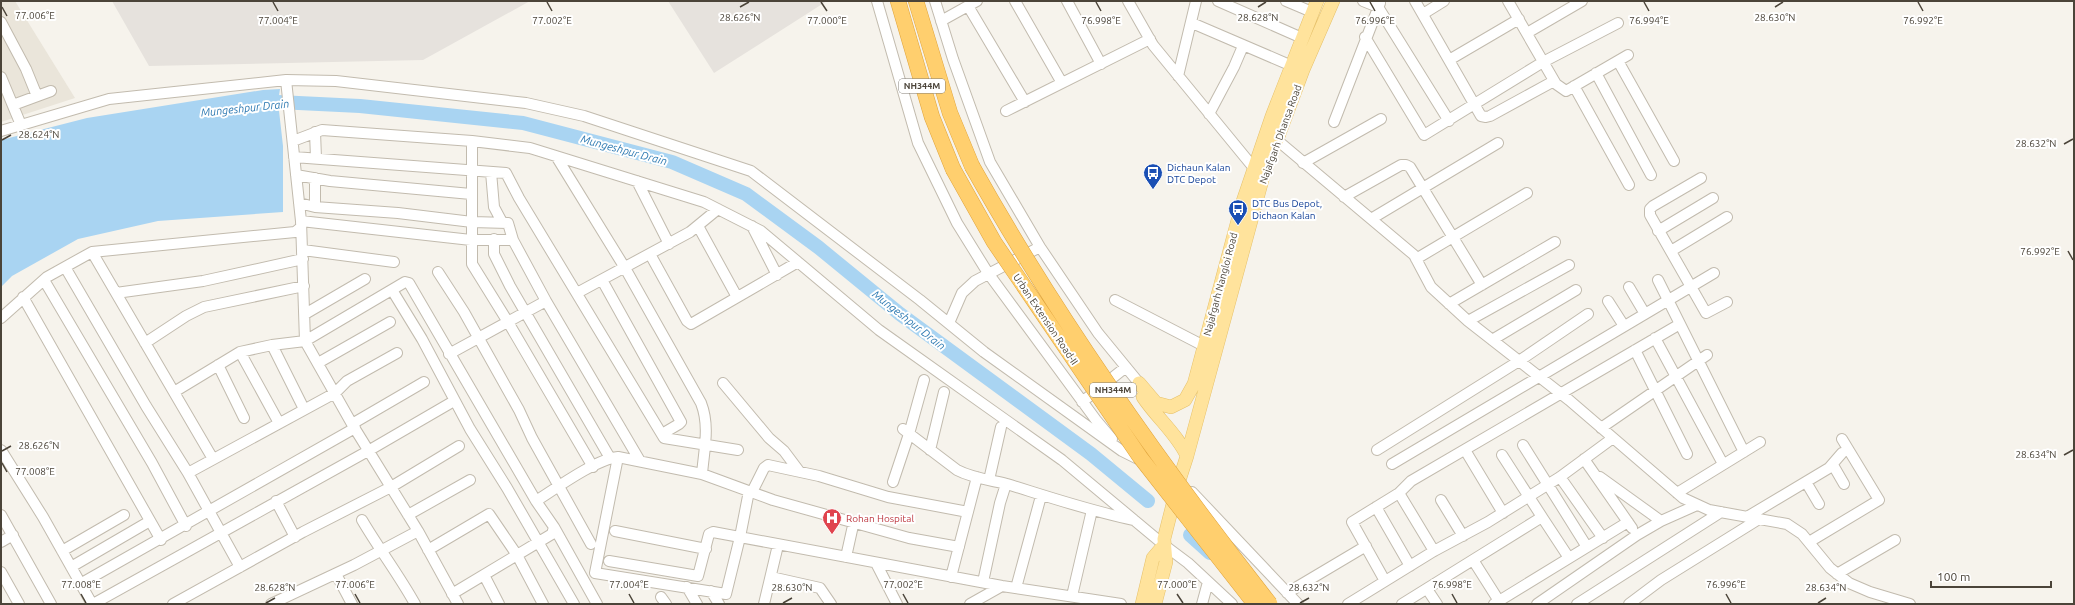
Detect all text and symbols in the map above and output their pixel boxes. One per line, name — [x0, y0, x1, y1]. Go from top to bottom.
text: 77.006°E — [15, 10, 55, 21]
text: 28.626°N — [719, 12, 761, 23]
text: 28.628°N — [1237, 12, 1279, 23]
text: 28.630°N — [1754, 12, 1796, 23]
text: 77.004°E — [258, 15, 298, 26]
text: 77.002°E — [532, 15, 572, 26]
text: 77.000°E — [807, 15, 847, 26]
text: 76.998°E — [1081, 15, 1121, 26]
text: 76.996°E — [1355, 15, 1395, 26]
text: 76.994°E — [1629, 15, 1669, 26]
text: 76.992°E — [1903, 15, 1943, 26]
road number: NH344M — [899, 79, 945, 93]
street label: Najafgarh Dhansa Road — [1257, 83, 1304, 185]
water label: Mungeshpur Drain — [200, 97, 290, 119]
text: 28.624°N — [18, 129, 60, 140]
water label: Mungeshpur Drain — [580, 133, 668, 167]
text: 28.632°N — [2015, 138, 2057, 149]
bus stop icon: Dichaun Kalan DTC Depot — [1142, 162, 1164, 190]
place label: Dichaun Kalan DTC Depot — [1167, 162, 1230, 185]
bus stop icon: DTC Bus Depot, Dichaon Kalan — [1227, 198, 1249, 226]
place label: DTC Bus Depot, Dichaon Kalan — [1252, 198, 1322, 221]
street label: Najafgarh Nangloi Road — [1201, 231, 1240, 337]
text: 76.992°E — [2020, 246, 2060, 257]
street label: Urban Extension Road-II — [1011, 272, 1080, 367]
water label: Mungeshpur Drain — [870, 288, 948, 352]
road number: NH344M — [1090, 383, 1136, 397]
text: 28.626°N — [18, 440, 60, 451]
text: 28.634°N — [2015, 449, 2057, 460]
text: 77.008°E — [15, 466, 55, 477]
hospital icon: Rohan Hospital — [821, 507, 843, 535]
place label: Rohan Hospital — [846, 513, 914, 524]
scale bar — [1931, 563, 2051, 589]
text: 100 m — [1937, 570, 1970, 583]
text: 77.008°E — [61, 579, 101, 590]
text: 77.006°E — [335, 579, 375, 590]
text: 77.004°E — [609, 579, 649, 590]
text: 77.002°E — [883, 579, 923, 590]
text: 77.000°E — [1157, 579, 1197, 590]
text: 76.998°E — [1432, 579, 1472, 590]
text: 76.996°E — [1706, 579, 1746, 590]
text: 28.628°N — [254, 582, 296, 593]
text: 28.630°N — [771, 582, 813, 593]
text: 28.632°N — [1288, 582, 1330, 593]
text: 28.634°N — [1805, 582, 1847, 593]

